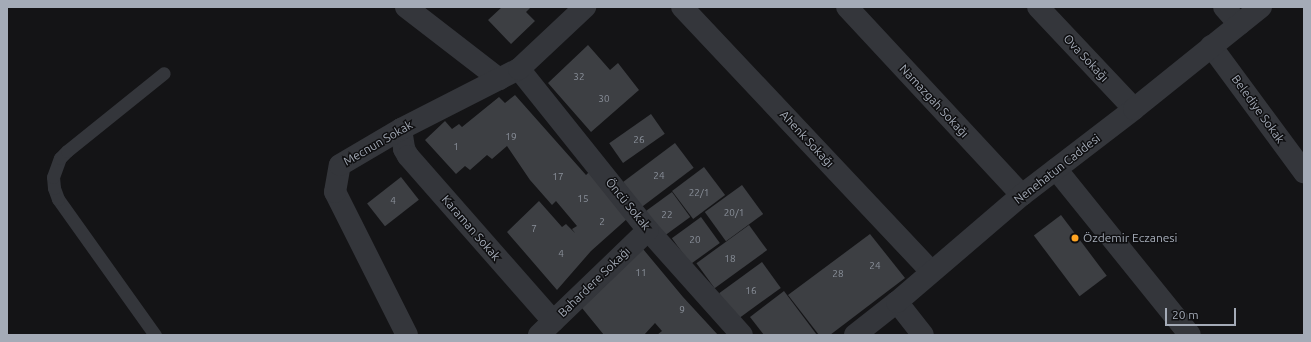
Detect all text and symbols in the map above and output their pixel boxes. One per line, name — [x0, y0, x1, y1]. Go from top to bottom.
street label: Ova Sokağı — [1060, 31, 1112, 85]
street label: Namazgah Sokağı — [896, 61, 972, 141]
house number: 32 — [573, 71, 585, 83]
street label: Belediye Sokak — [1228, 72, 1288, 146]
house number: 30 — [598, 93, 610, 105]
street label: Ahenk Sokağı — [777, 108, 837, 170]
street label: Mecnun Sokak — [341, 117, 415, 169]
house number: 19 — [505, 131, 517, 143]
street label: Nenehatun Caddesi — [1011, 131, 1103, 207]
house number: 26 — [633, 134, 645, 146]
house number: 1 — [453, 141, 459, 153]
house number: 24 — [653, 170, 665, 182]
house number: 17 — [552, 171, 564, 183]
street label: Öncü Sokak — [603, 175, 653, 233]
house number: 22/1 — [689, 187, 709, 199]
street label: Karaman Sokak — [439, 192, 503, 264]
house number: 15 — [577, 193, 589, 205]
house number: 4 — [390, 195, 396, 207]
house number: 20/1 — [724, 207, 744, 219]
house number: 22 — [661, 209, 673, 221]
house number: 2 — [599, 216, 605, 228]
house number: 7 — [531, 223, 537, 235]
place label: Özdemir Eczanesi — [1083, 231, 1177, 245]
marker: Özdemir Eczanesi — [1070, 233, 1080, 243]
house number: 20 — [689, 234, 701, 246]
street label: Bahardere Sokağı — [555, 244, 633, 320]
house number: 4 — [558, 248, 564, 260]
house number: 18 — [724, 253, 736, 265]
house number: 24 — [869, 260, 881, 272]
house number: 11 — [635, 267, 647, 279]
house number: 28 — [832, 268, 844, 280]
house number: 16 — [745, 285, 757, 297]
scale bar — [1167, 300, 1238, 326]
house number: 9 — [679, 304, 685, 316]
text: 20 m — [1172, 308, 1199, 321]

